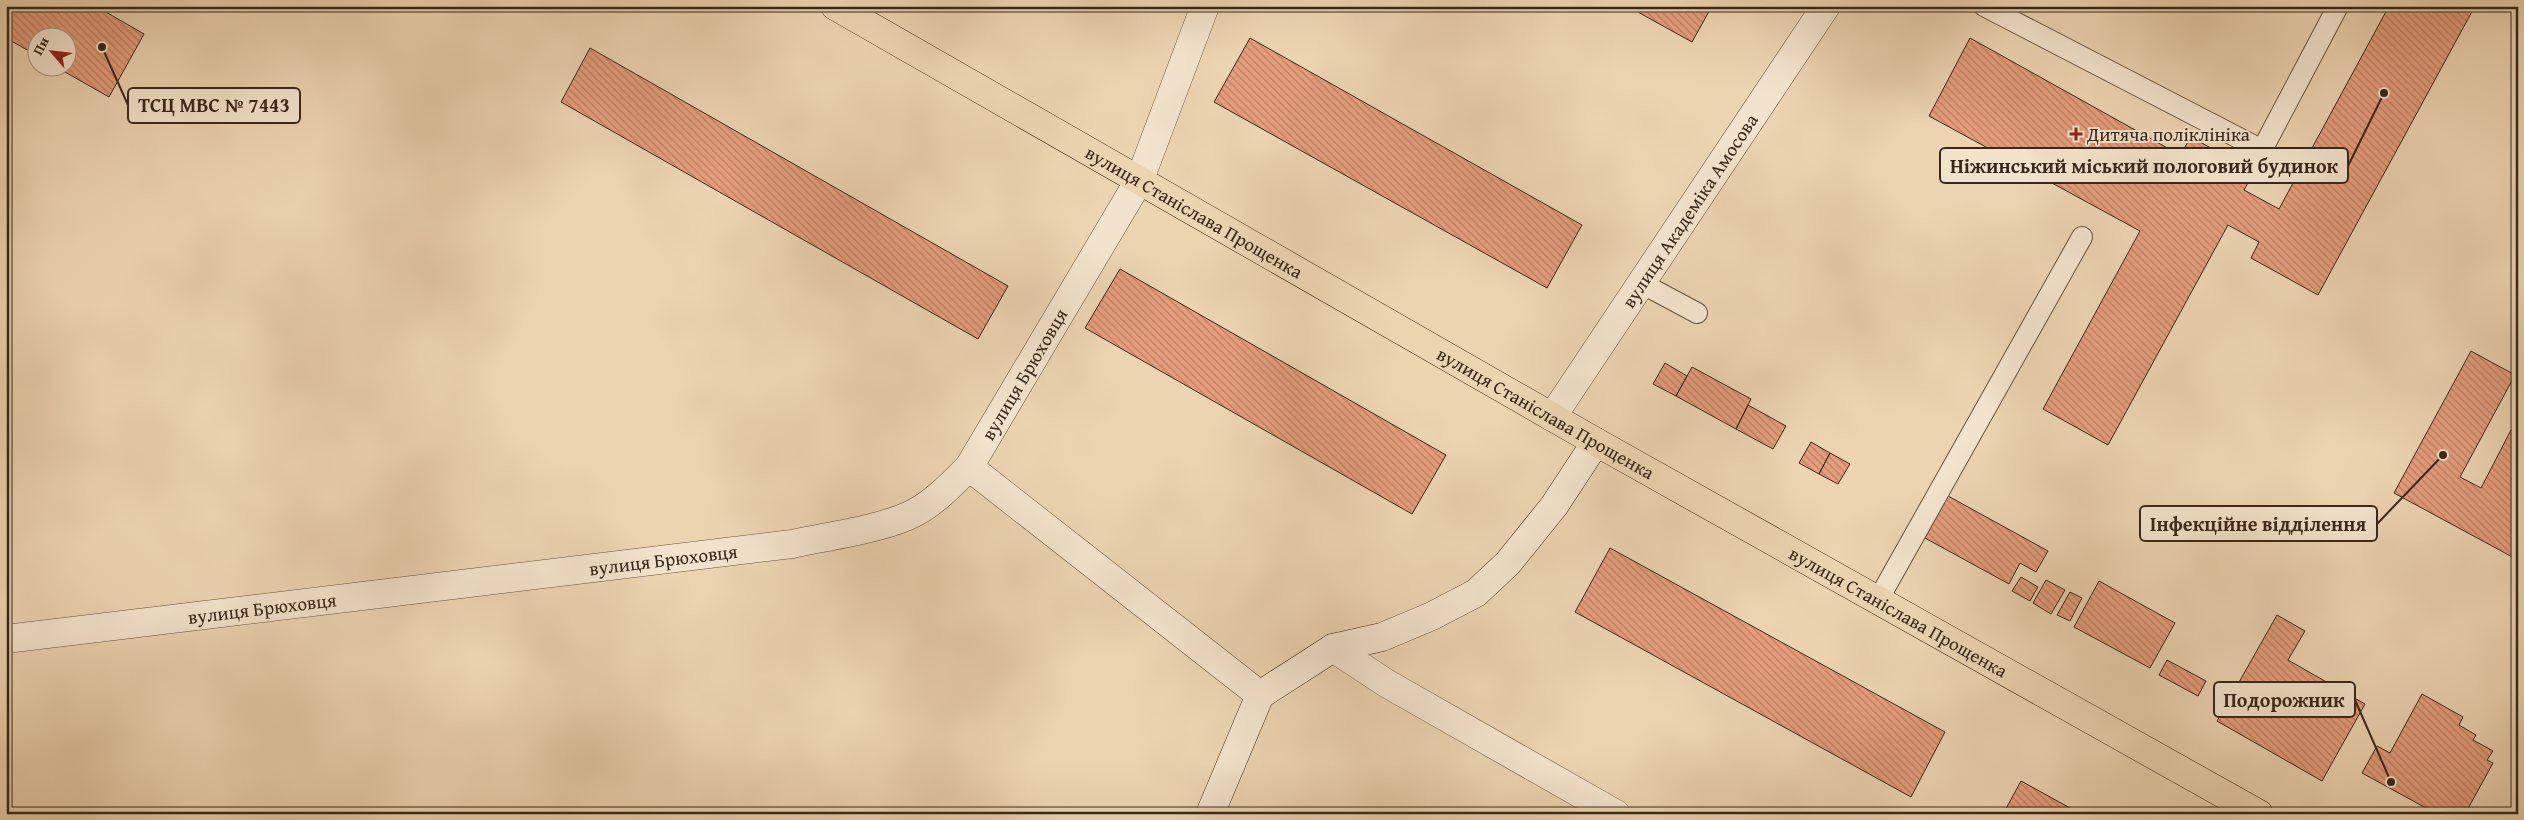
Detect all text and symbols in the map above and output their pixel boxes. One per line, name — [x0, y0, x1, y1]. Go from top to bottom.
north arrow — [28, 28, 78, 78]
text: Пн — [27, 33, 54, 59]
callout: ТСЦ МВС № 7443 — [128, 88, 300, 123]
text: ТСЦ МВС № 7443 — [138, 90, 290, 119]
street label: вулиця Академіка Амосова — [1615, 108, 1765, 313]
place label: Дитяча поліклініка — [2086, 120, 2250, 148]
marker: Дитяча поліклініка — [2069, 127, 2083, 141]
street label: вулиця Станіслава Прощенка — [1080, 138, 1308, 285]
callout: Ніжинський міський пологовий будинок — [1940, 148, 2348, 183]
text: Ніжинський міський пологовий будинок — [1950, 151, 2339, 180]
street label: вулиця Брюховця — [974, 302, 1075, 445]
street label: вулиця Станіслава Прощенка — [1432, 340, 1660, 486]
callout: Інфекційне відділення — [2140, 506, 2377, 541]
text: Інфекційне відділення — [2150, 509, 2367, 538]
street label: вулиця Брюховця — [587, 537, 739, 582]
street label: вулиця Станіслава Прощенка — [1784, 539, 2013, 684]
street label: вулиця Брюховця — [186, 585, 338, 631]
callout: Подорожник — [2214, 682, 2355, 717]
text: Подорожник — [2223, 685, 2345, 714]

